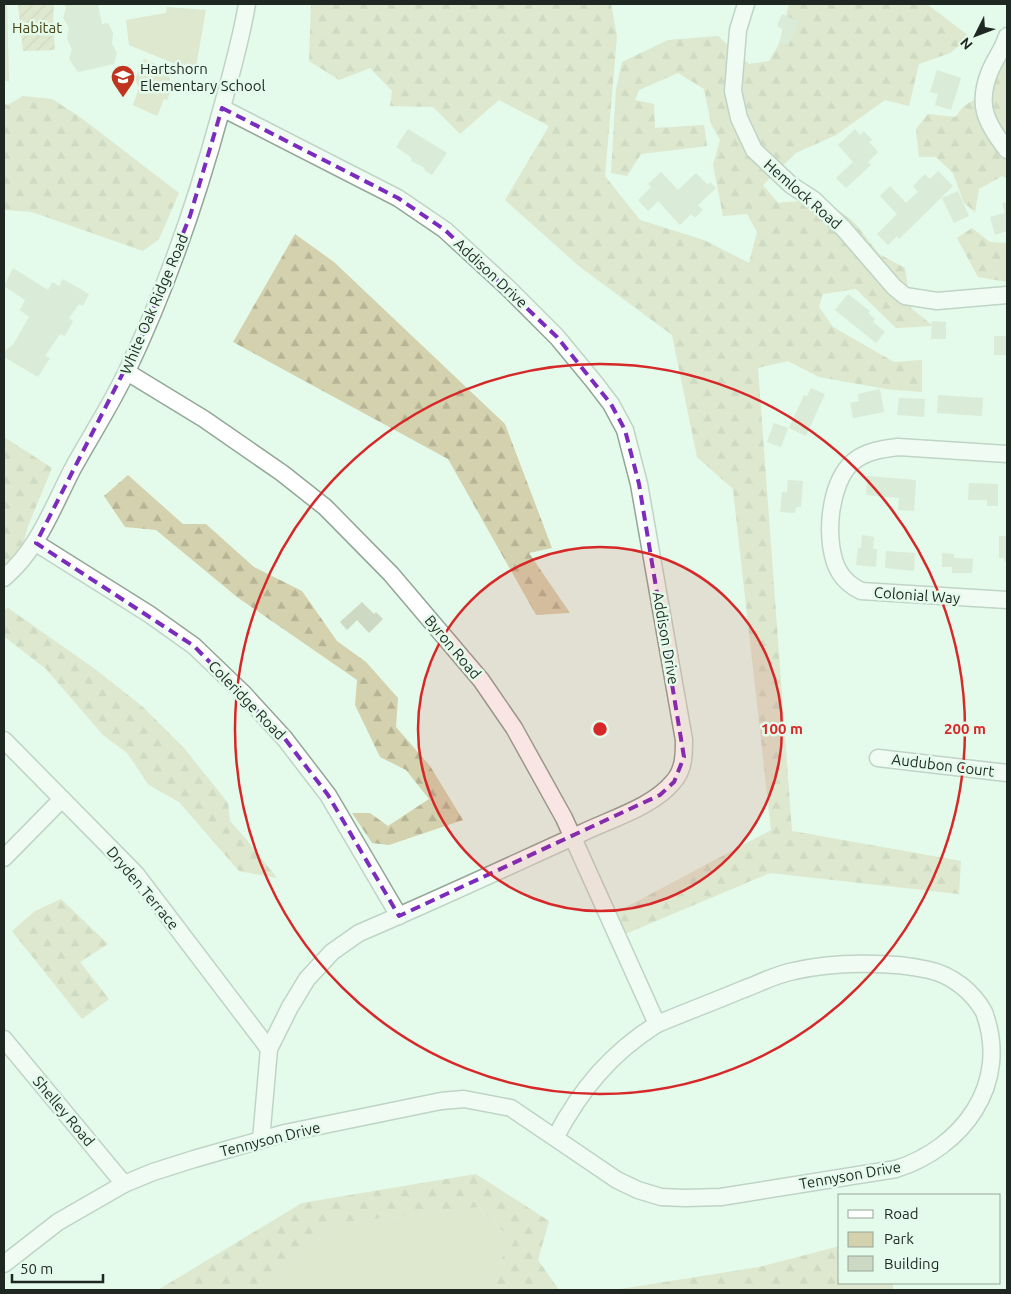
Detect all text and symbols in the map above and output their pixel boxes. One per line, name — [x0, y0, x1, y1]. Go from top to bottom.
north arrow — [951, 10, 1001, 60]
park label: Habitat — [12, 19, 62, 36]
text: N — [957, 34, 976, 53]
place label: Hartshorn Elementary School — [140, 60, 266, 94]
school or university icon: Hartshorn Elementary School — [110, 64, 136, 98]
street label: Hemlock Road — [761, 156, 845, 232]
street label: White Oak Ridge Road — [117, 231, 191, 377]
street label: Addison Drive — [451, 235, 531, 311]
street label: Colonial Way — [873, 584, 961, 606]
street label: Addison Drive — [649, 590, 683, 686]
street label: Byron Road — [421, 612, 485, 682]
street label: Coleridge Road — [205, 657, 289, 743]
centre of rings — [591, 720, 609, 738]
text: 100 m — [761, 720, 803, 737]
text: 200 m — [944, 720, 986, 737]
street label: Audubon Court — [891, 750, 995, 780]
street label: Dryden Terrace — [103, 843, 183, 933]
street label: Shelley Road — [30, 1073, 98, 1149]
street label: Tennyson Drive — [218, 1118, 322, 1160]
street label: Tennyson Drive — [798, 1158, 902, 1192]
legend — [838, 1194, 1001, 1284]
text: Road — [884, 1205, 919, 1222]
text: Park — [884, 1230, 914, 1247]
scale bar — [12, 1252, 104, 1284]
text: Building — [884, 1255, 939, 1272]
text: 50 m — [20, 1260, 53, 1277]

